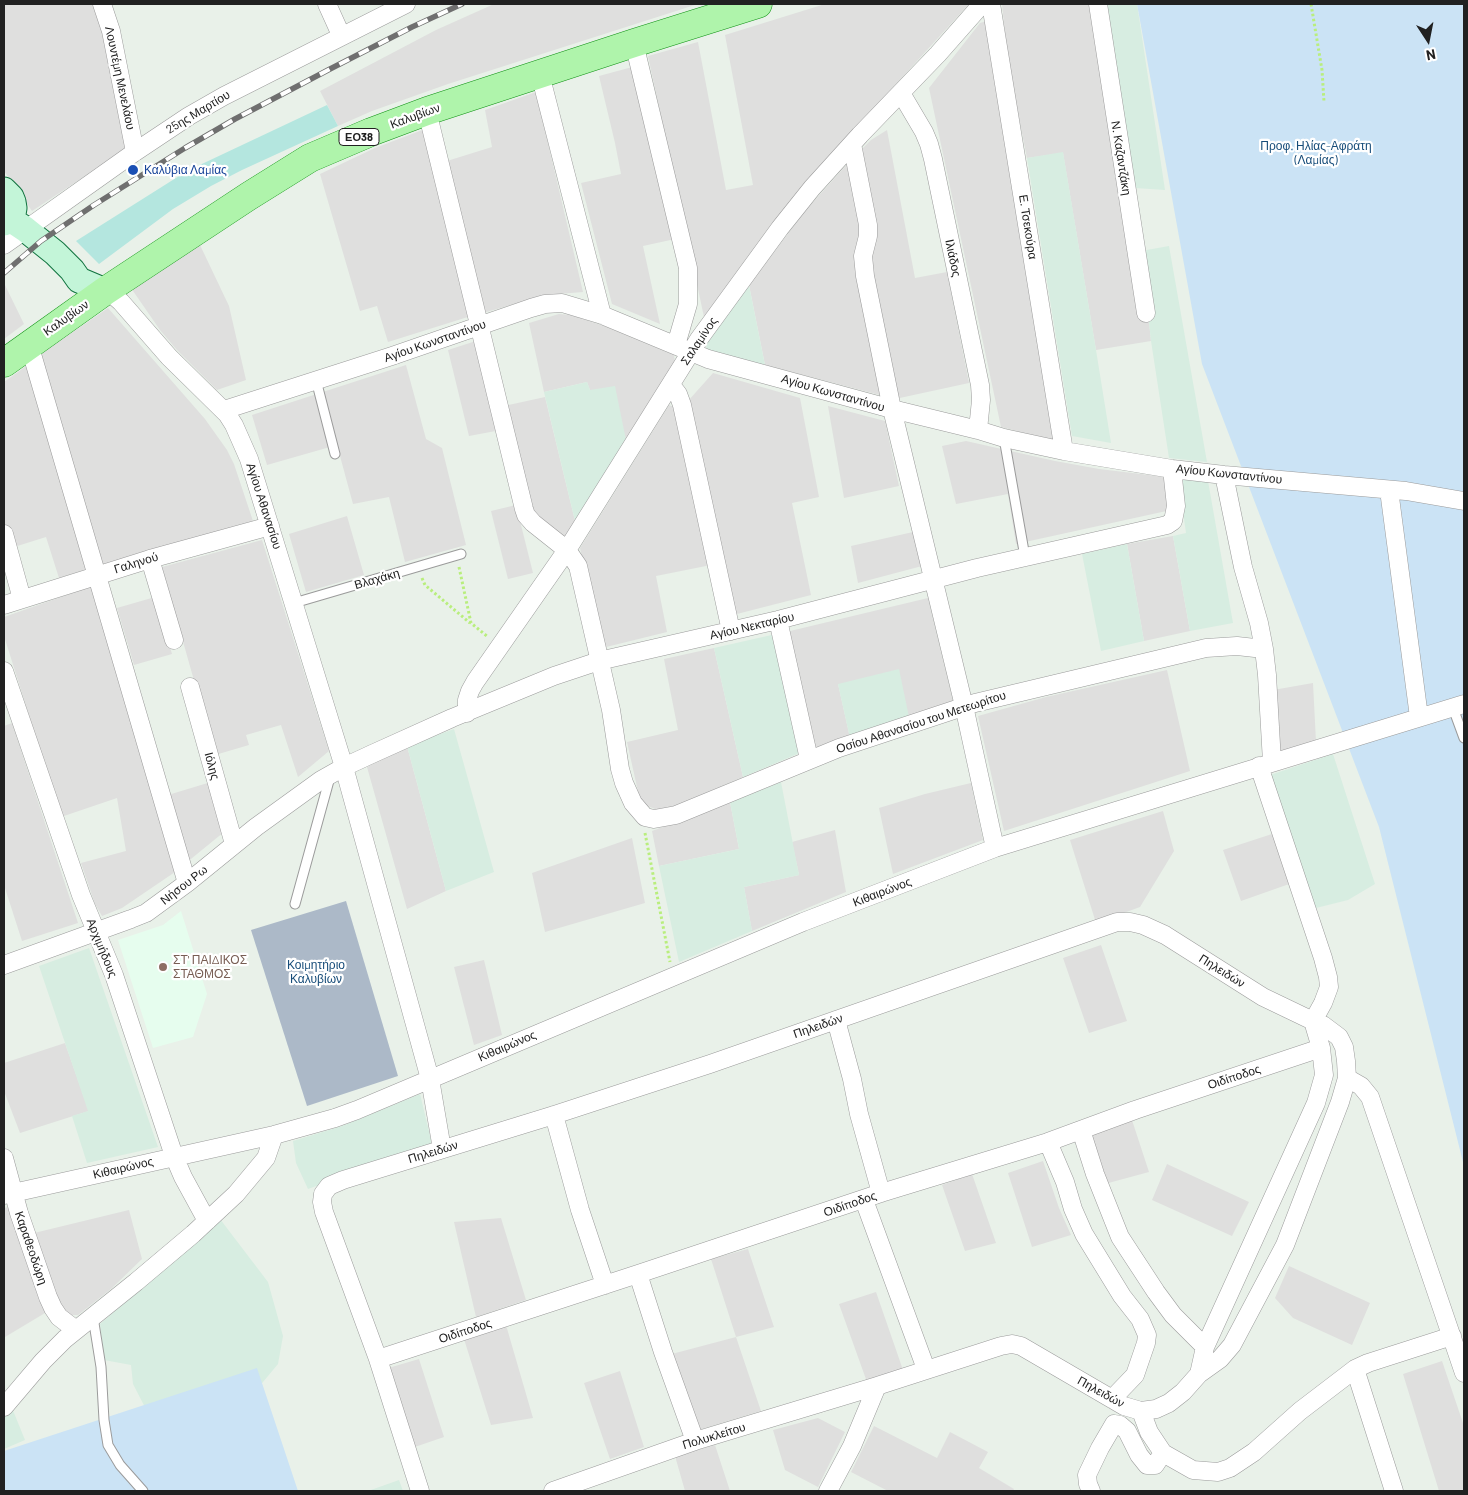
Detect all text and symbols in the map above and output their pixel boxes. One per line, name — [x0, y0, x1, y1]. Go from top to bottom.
north arrow — [1403, 15, 1453, 65]
street label: Λουντέμη Μενελάου — [102, 25, 138, 131]
text: N — [1425, 46, 1437, 64]
street label: 25ης Μαρτίου — [164, 87, 232, 137]
street label: Καλυβίων — [388, 100, 442, 132]
street label: Ν. Καζαντζάκη — [1108, 120, 1134, 196]
road number: ΕΟ38 — [339, 128, 379, 146]
park label: Προφ. Ηλίας-Αφράτη (Λαμίας) — [1260, 139, 1372, 167]
marker: Καλύβια Λαμίας — [126, 163, 140, 177]
place label: Καλύβια Λαμίας — [144, 163, 227, 177]
street label: Ε. Τσεκούρα — [1016, 194, 1040, 260]
street label: Ιλιάδος — [942, 238, 964, 278]
street label: Καλυβίων — [41, 297, 91, 339]
street label: Σαλαμίνος — [678, 314, 720, 368]
street label: Αγίου Κωνσταντίνου — [382, 317, 488, 365]
street label: Αγίου Κωνσταντίνου — [780, 371, 886, 415]
street label: Αγίου Αθανασίου — [243, 461, 285, 551]
street label: Αγίου Κωνσταντίνου — [1175, 461, 1283, 487]
street label: Γαληνού — [112, 549, 160, 577]
street label: Βλαχάκη — [353, 566, 401, 592]
street label: Αγίου Νεκταρίου — [708, 609, 796, 643]
street label: Οσίου Αθανασίου του Μετεωρίτου — [834, 688, 1008, 756]
street label: Ιόλης — [201, 750, 223, 782]
street label: Νήσου Ρω — [158, 862, 210, 908]
street label: Κιθαιρώνος — [851, 874, 913, 910]
street label: Αρχιμήδους — [84, 916, 120, 980]
street label: Πηλειδών — [1196, 951, 1248, 991]
place label: ΣΤ' ΠΑΙΔΙΚΟΣ ΣΤΑΘΜΟΣ — [173, 953, 247, 981]
park label: Κοιμητήριο Καλυβίων — [287, 958, 345, 986]
marker: ΣΤ' ΠΑΙΔΙΚΟΣ ΣΤΑΘΜΟΣ — [157, 961, 169, 973]
street label: Πηλειδών — [791, 1011, 845, 1041]
street label: Κιθαιρώνος — [476, 1027, 538, 1065]
street label: Οιδίποδος — [1206, 1062, 1262, 1092]
street label: Πηλειδών — [406, 1138, 460, 1166]
street label: Κιθαιρώνος — [91, 1154, 155, 1182]
street label: Οιδίποδος — [822, 1188, 878, 1220]
street label: Καραθεοδώρη — [12, 1209, 50, 1287]
street label: Οιδίποδος — [437, 1316, 493, 1346]
street label: Πηλειδών — [1075, 1373, 1127, 1411]
street label: Πολυκλείτου — [681, 1420, 747, 1452]

